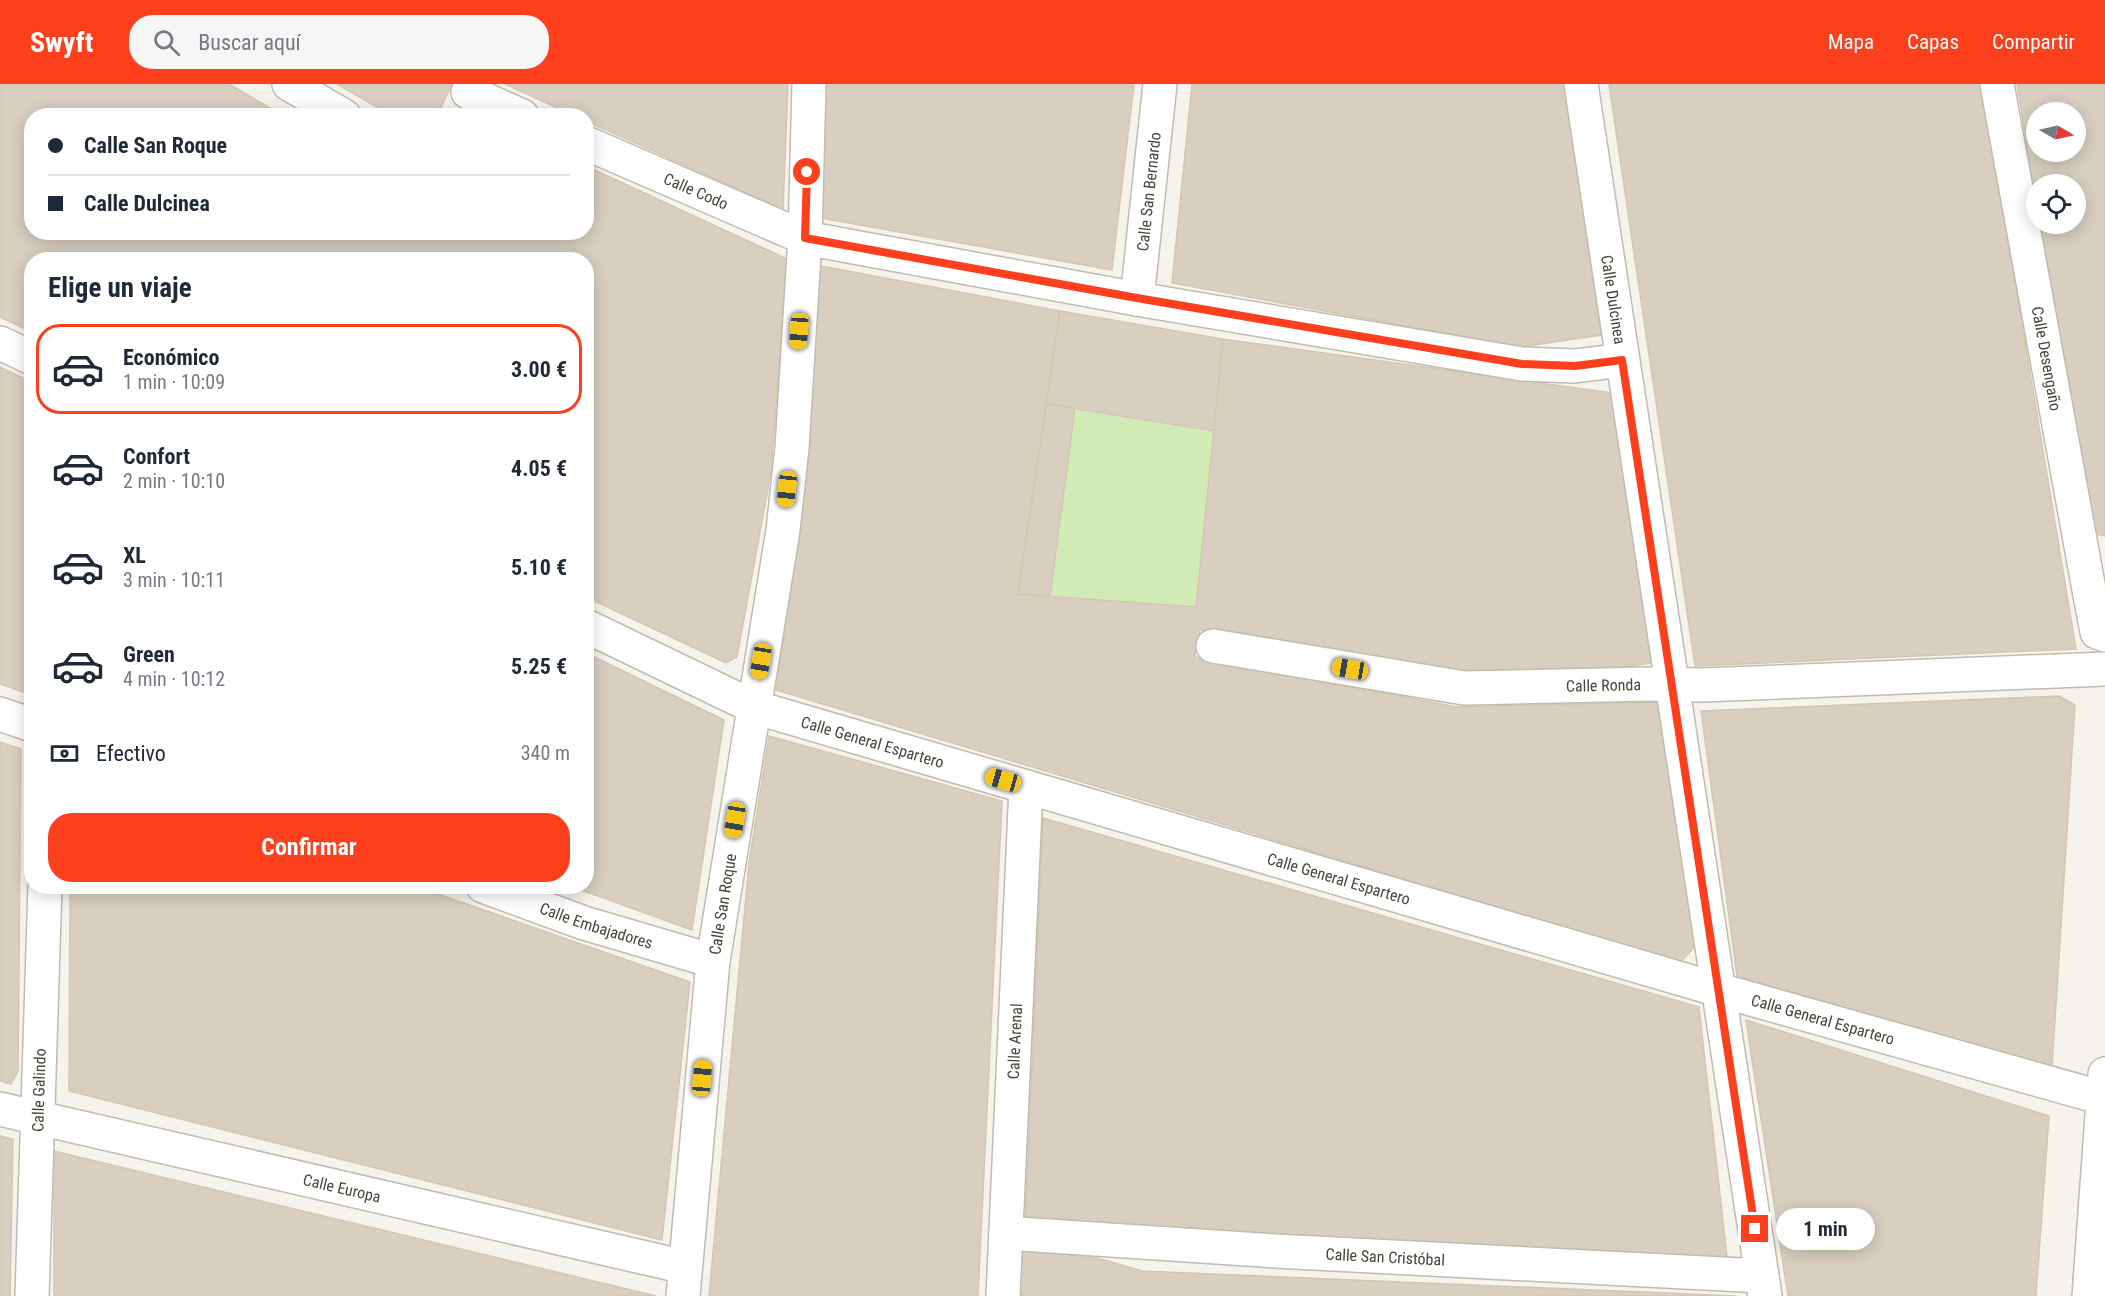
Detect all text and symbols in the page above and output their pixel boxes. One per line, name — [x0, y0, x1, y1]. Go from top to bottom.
search box — [129, 15, 549, 69]
text: Swyft — [30, 26, 93, 59]
icon: search — [150, 26, 183, 59]
text: Buscar aquí — [198, 30, 301, 55]
text: Mapa — [1828, 30, 1874, 54]
text: Capas — [1907, 30, 1959, 54]
text: Compartir — [1992, 30, 2075, 54]
north arrow — [2026, 102, 2086, 162]
map controls — [2026, 102, 2086, 234]
street label: Calle San Bernardo — [1133, 131, 1164, 252]
text: Calle San Roque — [84, 133, 227, 158]
route start — [793, 158, 820, 185]
street label: Calle Codo — [661, 168, 731, 213]
button: locate — [2026, 174, 2086, 234]
text: Calle Dulcinea — [84, 191, 210, 216]
street label: Calle Dulcinea — [1598, 254, 1630, 345]
text: Elige un viaje — [48, 272, 192, 304]
street label: Calle Desengaño — [2028, 305, 2066, 412]
car — [789, 312, 809, 350]
icon: car — [51, 342, 105, 396]
text: Económico — [123, 345, 219, 370]
text: 3.00 € — [511, 357, 567, 382]
text: 1 min · 10:09 — [123, 370, 225, 394]
icon: car — [51, 441, 105, 495]
text: Confort — [123, 444, 190, 469]
text: 4.05 € — [511, 456, 567, 481]
text: 2 min · 10:10 — [123, 469, 225, 493]
car — [776, 470, 798, 508]
icon: car — [51, 540, 105, 594]
text: XL — [123, 543, 146, 568]
text: 5.10 € — [511, 555, 567, 580]
text: 3 min · 10:11 — [123, 568, 225, 592]
icon: car — [51, 639, 105, 693]
text: Green — [123, 642, 175, 667]
car — [749, 642, 773, 680]
text: 5.25 € — [511, 654, 567, 679]
car — [1331, 657, 1369, 681]
text: 4 min · 10:12 — [123, 667, 225, 691]
street label: Calle Ronda — [1566, 675, 1641, 695]
street label: Calle General Espartero — [799, 712, 946, 772]
icon: cash — [48, 737, 81, 770]
text: Efectivo — [96, 741, 166, 766]
text: 340 m — [521, 741, 570, 765]
car — [983, 766, 1023, 794]
car — [723, 801, 747, 839]
button: Confirmar — [48, 813, 570, 882]
street label: Calle General Espartero — [1265, 849, 1413, 908]
street label: Calle San Roque — [705, 852, 740, 956]
street label: Calle Embajadores — [537, 898, 655, 952]
street label: Calle General Espartero — [1749, 990, 1897, 1048]
street label: Calle Arenal — [1003, 1003, 1026, 1080]
street label: Calle Galindo — [28, 1048, 49, 1132]
car — [691, 1059, 713, 1097]
street label: Calle Europa — [301, 1170, 383, 1206]
callout: 1 min — [1776, 1208, 1875, 1250]
route end — [1741, 1215, 1768, 1242]
text: 1 min — [1803, 1217, 1848, 1241]
street label: Calle San Cristóbal — [1325, 1244, 1445, 1269]

